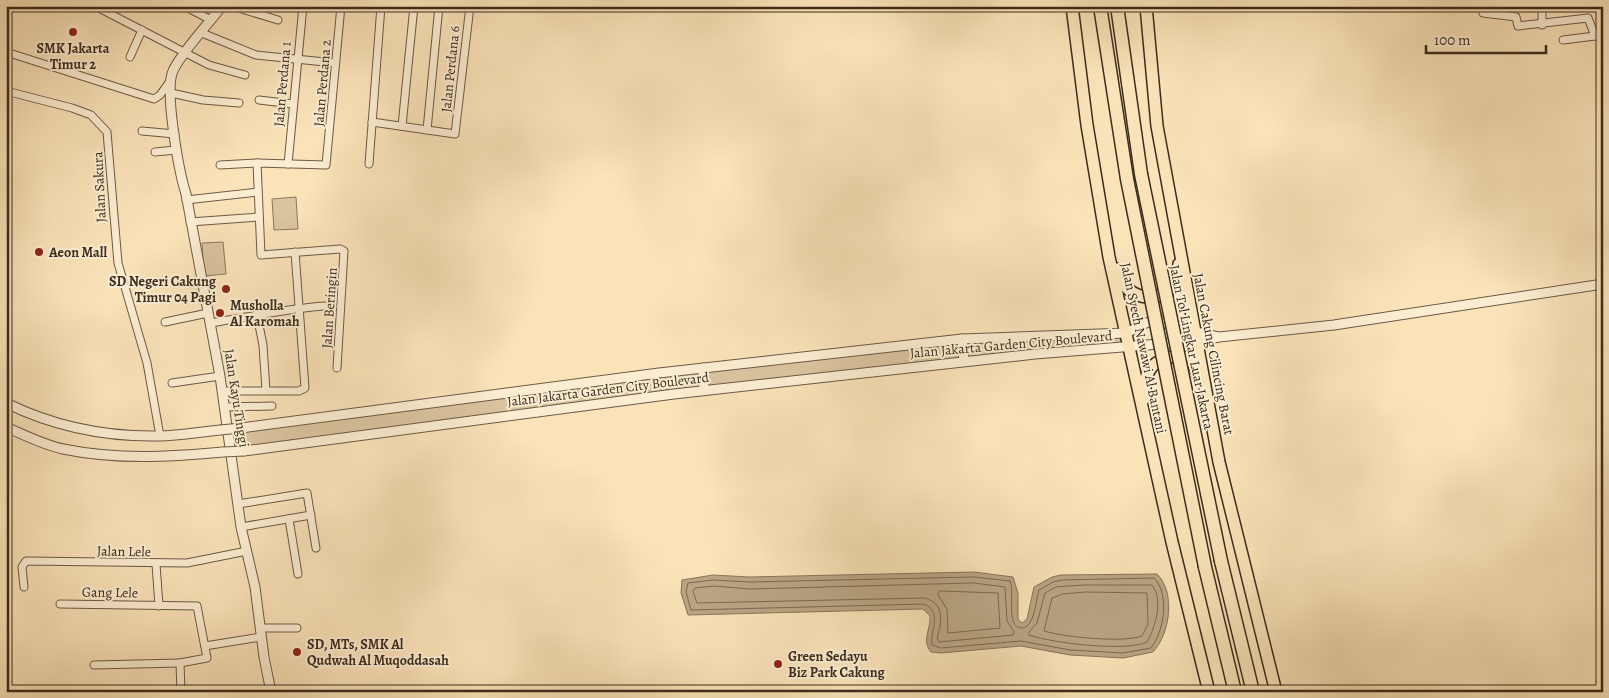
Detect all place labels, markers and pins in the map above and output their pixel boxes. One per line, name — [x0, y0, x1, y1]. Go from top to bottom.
marker: SMK Jakarta Timur 2 — [67, 26, 79, 38]
place label: SMK Jakarta Timur 2 — [36, 39, 110, 74]
place label: Aeon Mall — [48, 243, 108, 262]
marker: Aeon Mall — [33, 246, 45, 258]
place label: SD Negeri Cakung Timur 04 Pagi — [109, 272, 217, 307]
marker: SD Negeri Cakung Timur 04 Pagi — [220, 283, 232, 295]
place label: Musholla Al Karomah — [229, 296, 300, 331]
marker: Musholla Al Karomah — [214, 307, 226, 319]
place label: SD, MTs, SMK Al Qudwah Al Muqoddasah — [307, 635, 449, 670]
marker: SD, MTs, SMK Al Qudwah Al Muqoddasah — [291, 646, 303, 658]
place label: Green Sedayu Biz Park Cakung — [788, 647, 886, 682]
marker: Green Sedayu Biz Park Cakung — [772, 658, 784, 670]

